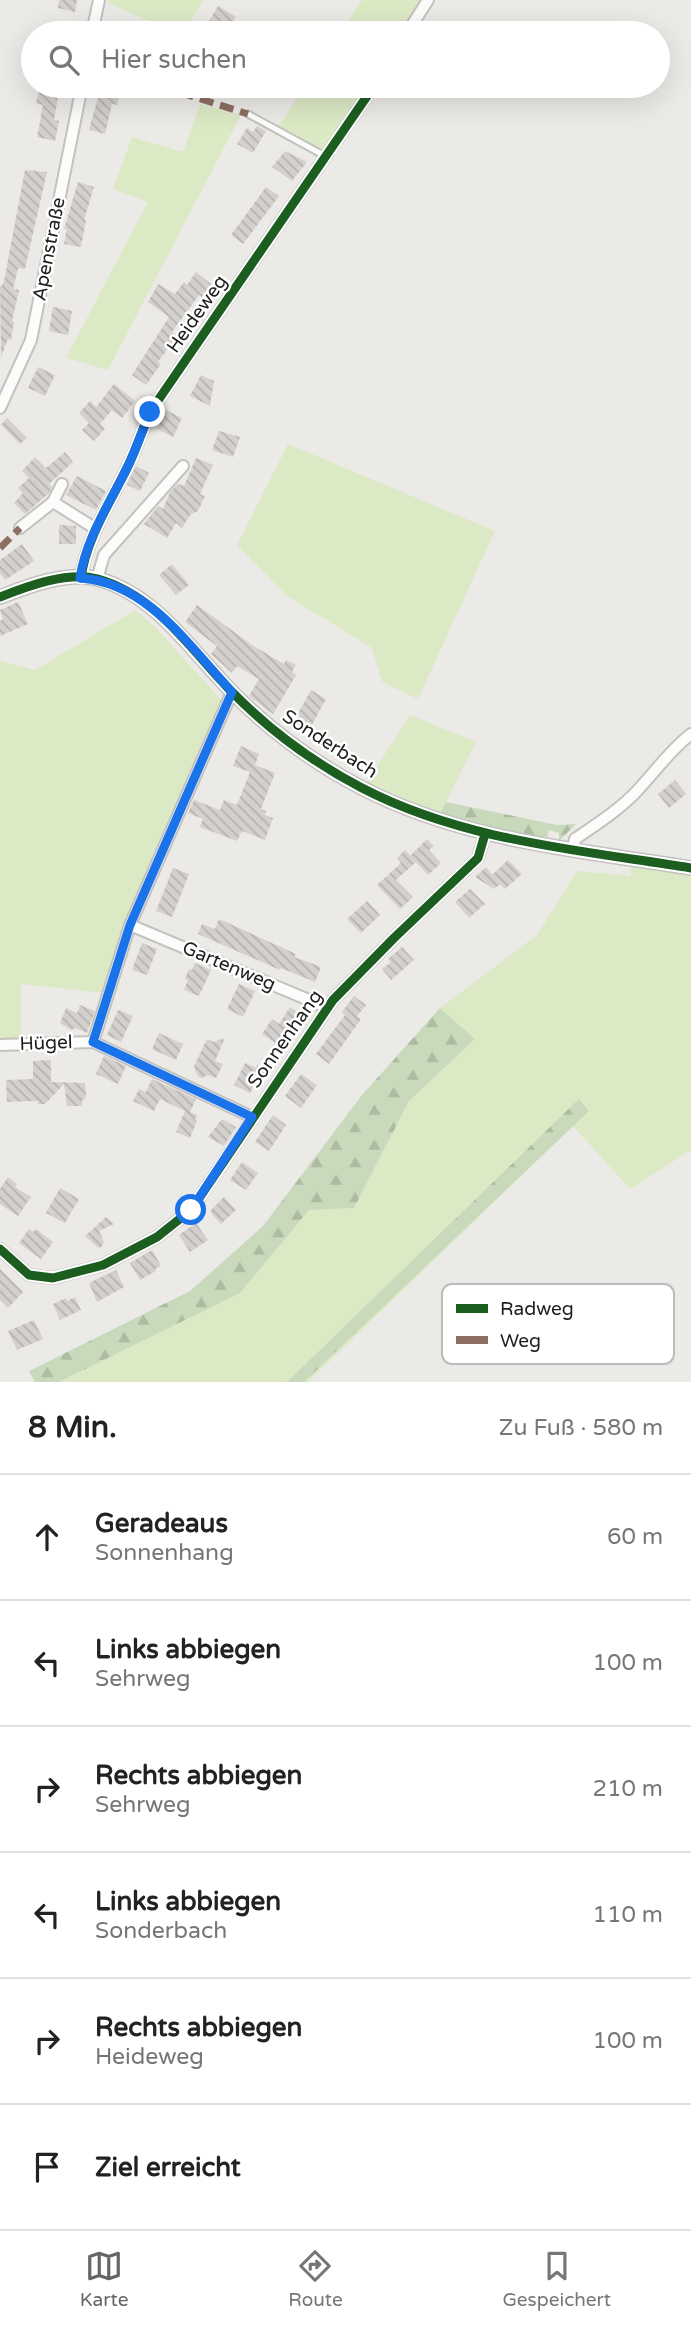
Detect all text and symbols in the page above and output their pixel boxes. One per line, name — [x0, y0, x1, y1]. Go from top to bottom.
search box — [21, 21, 670, 98]
icon: search — [45, 41, 83, 79]
text: Hier suchen — [101, 44, 247, 75]
street label: Apenstraße — [28, 195, 70, 303]
street label: Heideweg — [162, 271, 232, 357]
route end — [134, 396, 165, 427]
street label: Sonderbach — [278, 705, 382, 783]
street label: Gartenweg — [179, 936, 279, 996]
street label: Sonnenhang — [243, 986, 327, 1092]
street label: Hügel — [19, 1031, 73, 1055]
route start — [175, 1194, 206, 1225]
legend — [442, 1284, 674, 1364]
text: Radweg — [500, 1298, 574, 1320]
text: Weg — [500, 1330, 541, 1352]
text: 8 Min. — [28, 1409, 117, 1446]
text: Zu Fuß · 580 m — [499, 1414, 663, 1442]
text: Geradeaus — [95, 1508, 228, 1539]
icon: ahead — [28, 1518, 66, 1556]
text: 60 m — [607, 1523, 663, 1551]
text: Sonnenhang — [95, 1539, 234, 1567]
text: Links abbiegen — [95, 1634, 281, 1665]
icon: left — [28, 1644, 66, 1682]
text: 100 m — [593, 1649, 663, 1677]
text: Sehrweg — [95, 1665, 191, 1693]
text: Rechts abbiegen — [95, 1760, 302, 1791]
icon: right — [28, 1770, 66, 1808]
text: 210 m — [593, 1775, 663, 1803]
text: Sehrweg — [95, 1791, 191, 1819]
text: Links abbiegen — [95, 1886, 281, 1917]
icon: left — [28, 1896, 66, 1934]
text: 110 m — [593, 1901, 663, 1929]
text: Sonderbach — [95, 1917, 227, 1945]
text: Rechts abbiegen — [95, 2012, 302, 2043]
icon: right — [28, 2022, 66, 2060]
text: 100 m — [593, 2027, 663, 2055]
text: Heideweg — [95, 2043, 204, 2071]
icon: arrive — [28, 2148, 66, 2186]
text: Ziel erreicht — [95, 2152, 241, 2183]
tab: Karte — [80, 2247, 128, 2311]
tab: Route — [288, 2247, 343, 2311]
tab: Gespeichert — [502, 2247, 611, 2311]

